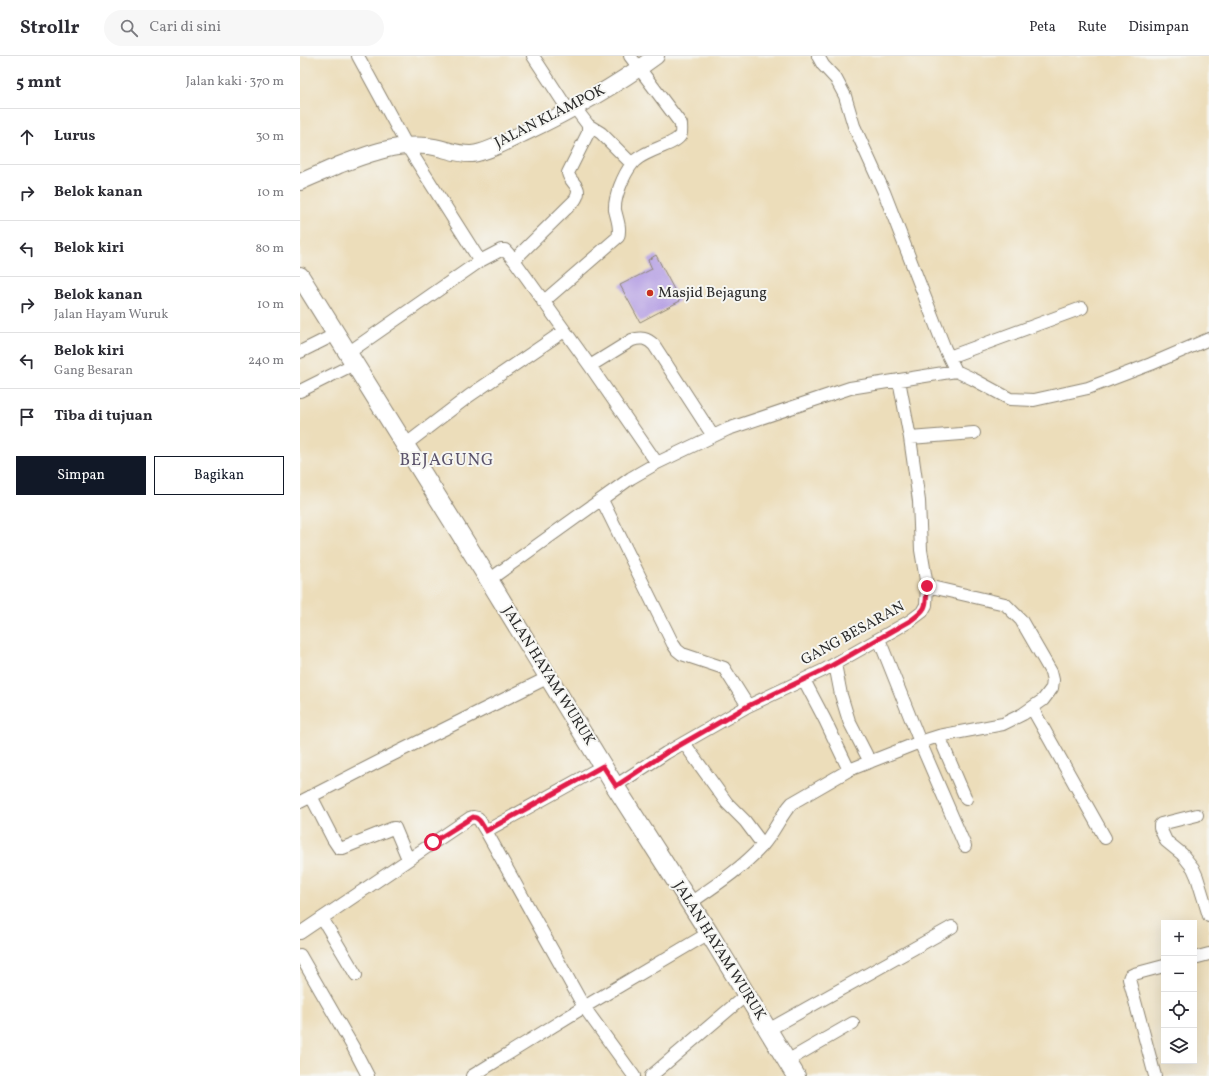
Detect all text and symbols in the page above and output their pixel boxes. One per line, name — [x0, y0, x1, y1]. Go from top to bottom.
search box — [104, 10, 384, 46]
text: Strollr — [20, 15, 80, 41]
icon: search — [118, 17, 140, 39]
text: Cari di sini — [150, 17, 221, 38]
text: Peta — [1029, 18, 1056, 37]
text: Rute — [1078, 18, 1107, 37]
text: Disimpan — [1129, 18, 1189, 37]
text: 5 mnt — [16, 71, 61, 94]
text: Jalan kaki · 370 m — [186, 73, 284, 91]
street label: JALAN KLAMPOK — [491, 80, 609, 154]
icon: ahead — [16, 126, 38, 148]
text: Lurus — [54, 126, 95, 147]
text: 30 m — [256, 128, 284, 146]
icon: right — [16, 182, 38, 204]
text: Belok kanan — [54, 182, 143, 203]
text: 10 m — [257, 184, 284, 202]
icon: left — [16, 238, 38, 260]
text: Belok kiri — [54, 238, 124, 259]
text: 80 m — [255, 240, 284, 258]
place label: Masjid Bejagung — [658, 283, 767, 304]
text: Belok kanan — [54, 285, 143, 306]
marker: Masjid Bejagung — [645, 288, 655, 298]
icon: right — [16, 294, 38, 316]
text: 10 m — [257, 296, 284, 314]
text: Jalan Hayam Wuruk — [54, 306, 168, 324]
text: Belok kiri — [54, 341, 124, 362]
icon: left — [16, 350, 38, 372]
text: 240 m — [248, 352, 284, 370]
text: Gang Besaran — [54, 362, 133, 380]
icon: arrive — [16, 406, 38, 428]
text: Tiba di tujuan — [54, 406, 153, 427]
district label: BEJAGUNG — [400, 449, 494, 472]
button: Simpan — [16, 456, 146, 495]
button: Bagikan — [154, 456, 284, 495]
route end — [918, 577, 936, 595]
street label: GANG BESARAN — [797, 597, 909, 671]
street label: JALAN HAYAM WURUK — [497, 602, 599, 750]
route start — [424, 833, 442, 851]
street label: JALAN HAYAM WURUK — [668, 877, 770, 1025]
map controls — [1161, 920, 1197, 1064]
button: + — [1161, 920, 1197, 956]
button: − — [1161, 956, 1197, 992]
button: locate — [1161, 992, 1197, 1028]
button: layers — [1161, 1028, 1197, 1064]

